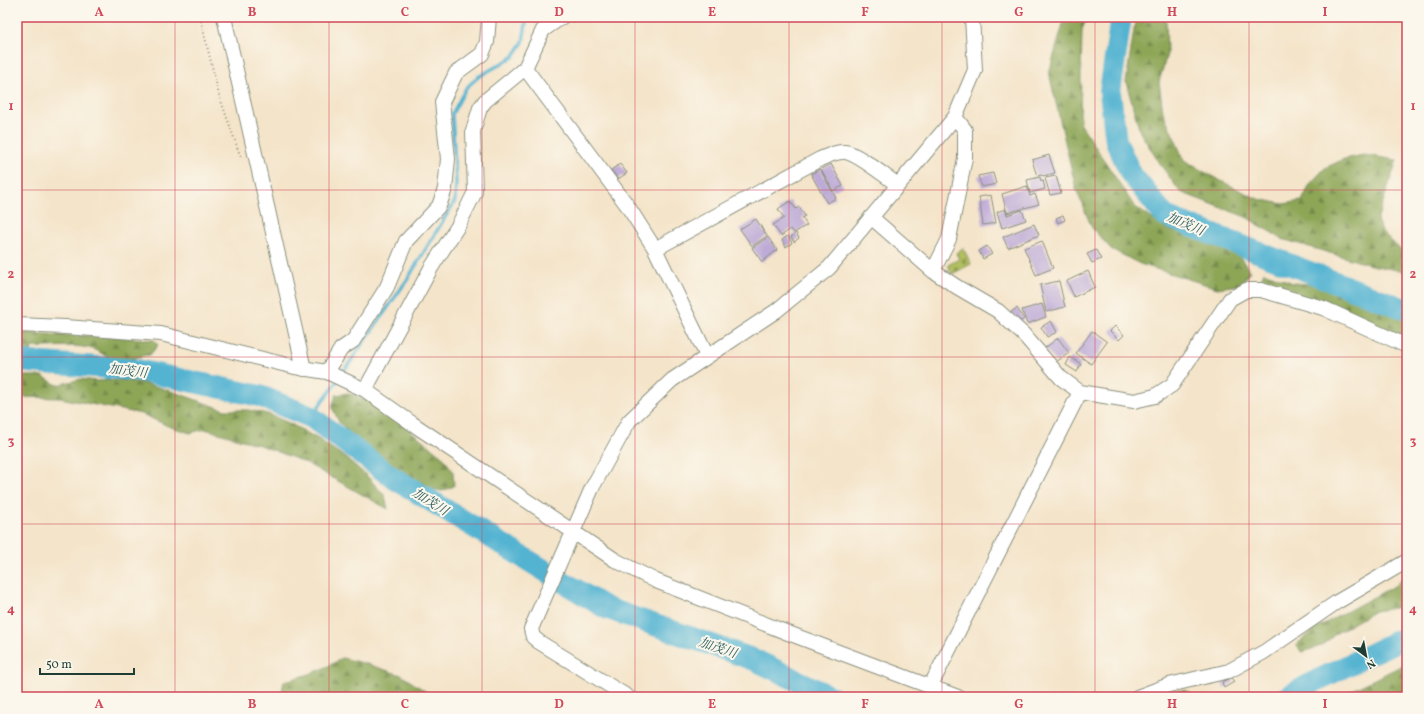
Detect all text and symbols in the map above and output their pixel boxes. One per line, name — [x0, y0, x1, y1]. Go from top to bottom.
text: A — [94, 4, 104, 22]
text: B — [248, 4, 257, 22]
text: C — [401, 4, 409, 22]
text: D — [554, 4, 564, 22]
text: E — [708, 4, 716, 22]
text: F — [861, 4, 869, 22]
text: G — [1014, 4, 1024, 22]
text: H — [1167, 4, 1177, 22]
text: I — [1323, 4, 1328, 22]
text: 1 — [8, 98, 14, 116]
text: 1 — [1410, 98, 1416, 116]
water label: 加茂川 — [1164, 209, 1209, 242]
text: 2 — [8, 266, 15, 284]
text: 2 — [1410, 266, 1417, 284]
water label: 加茂川 — [107, 361, 150, 384]
text: 3 — [8, 433, 15, 451]
text: 3 — [1410, 433, 1417, 451]
water label: 加茂川 — [409, 485, 453, 522]
text: 4 — [7, 601, 15, 619]
text: 4 — [1409, 601, 1417, 619]
water label: 加茂川 — [696, 634, 741, 664]
north arrow — [1346, 636, 1386, 676]
scale bar — [40, 650, 134, 676]
text: N — [1363, 655, 1378, 672]
text: 50 m — [46, 657, 72, 673]
text: A — [94, 696, 104, 714]
text: B — [248, 696, 257, 714]
text: C — [401, 696, 409, 714]
text: D — [554, 696, 564, 714]
text: E — [708, 696, 716, 714]
text: F — [861, 696, 869, 714]
text: G — [1014, 696, 1024, 714]
text: H — [1167, 696, 1177, 714]
text: I — [1323, 696, 1328, 714]

